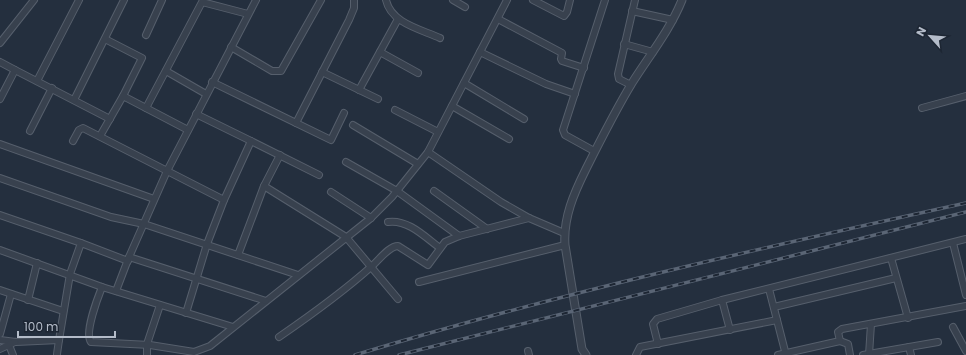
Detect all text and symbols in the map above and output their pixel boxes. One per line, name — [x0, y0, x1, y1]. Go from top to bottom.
north arrow — [910, 16, 950, 56]
text: N — [912, 24, 930, 39]
scale bar — [18, 313, 115, 339]
text: 100 m — [24, 318, 58, 335]

